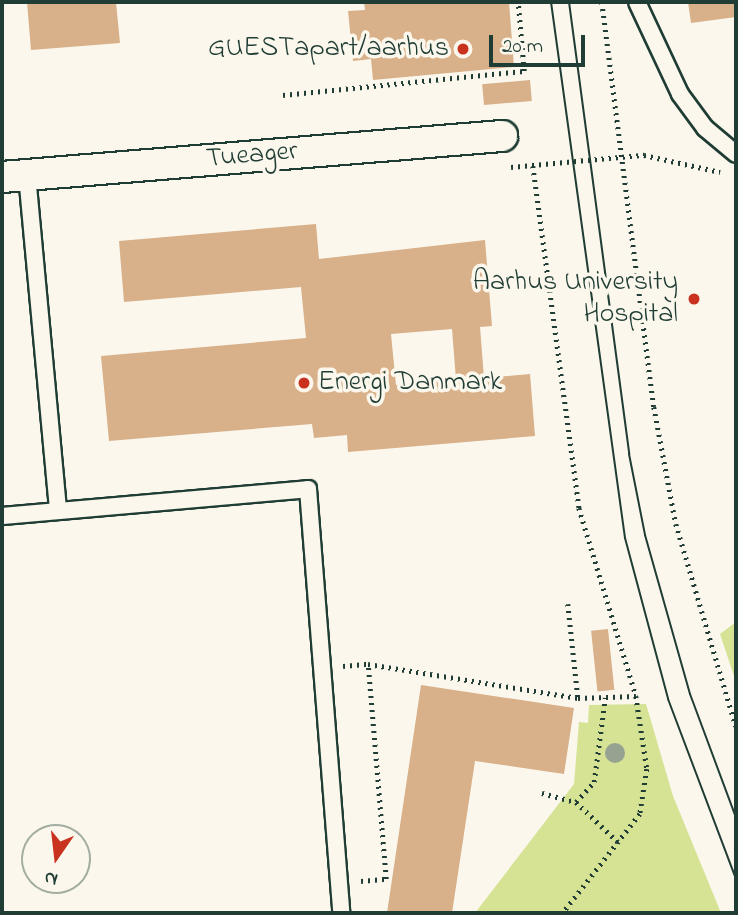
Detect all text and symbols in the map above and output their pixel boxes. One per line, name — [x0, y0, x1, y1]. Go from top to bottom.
scale bar — [493, 21, 589, 65]
place label: GUESTapart/aarhus — [208, 32, 449, 66]
text: 20 m — [502, 32, 543, 62]
marker: GUESTapart/aarhus — [455, 41, 471, 57]
street label: Tueager — [205, 135, 299, 177]
place label: Aarhus University Hospital — [473, 266, 678, 332]
marker: Aarhus University Hospital — [684, 289, 704, 309]
place label: Energi Danmark — [318, 366, 502, 400]
marker: Energi Danmark — [296, 375, 312, 391]
north arrow — [21, 824, 91, 894]
text: N — [42, 863, 61, 893]

